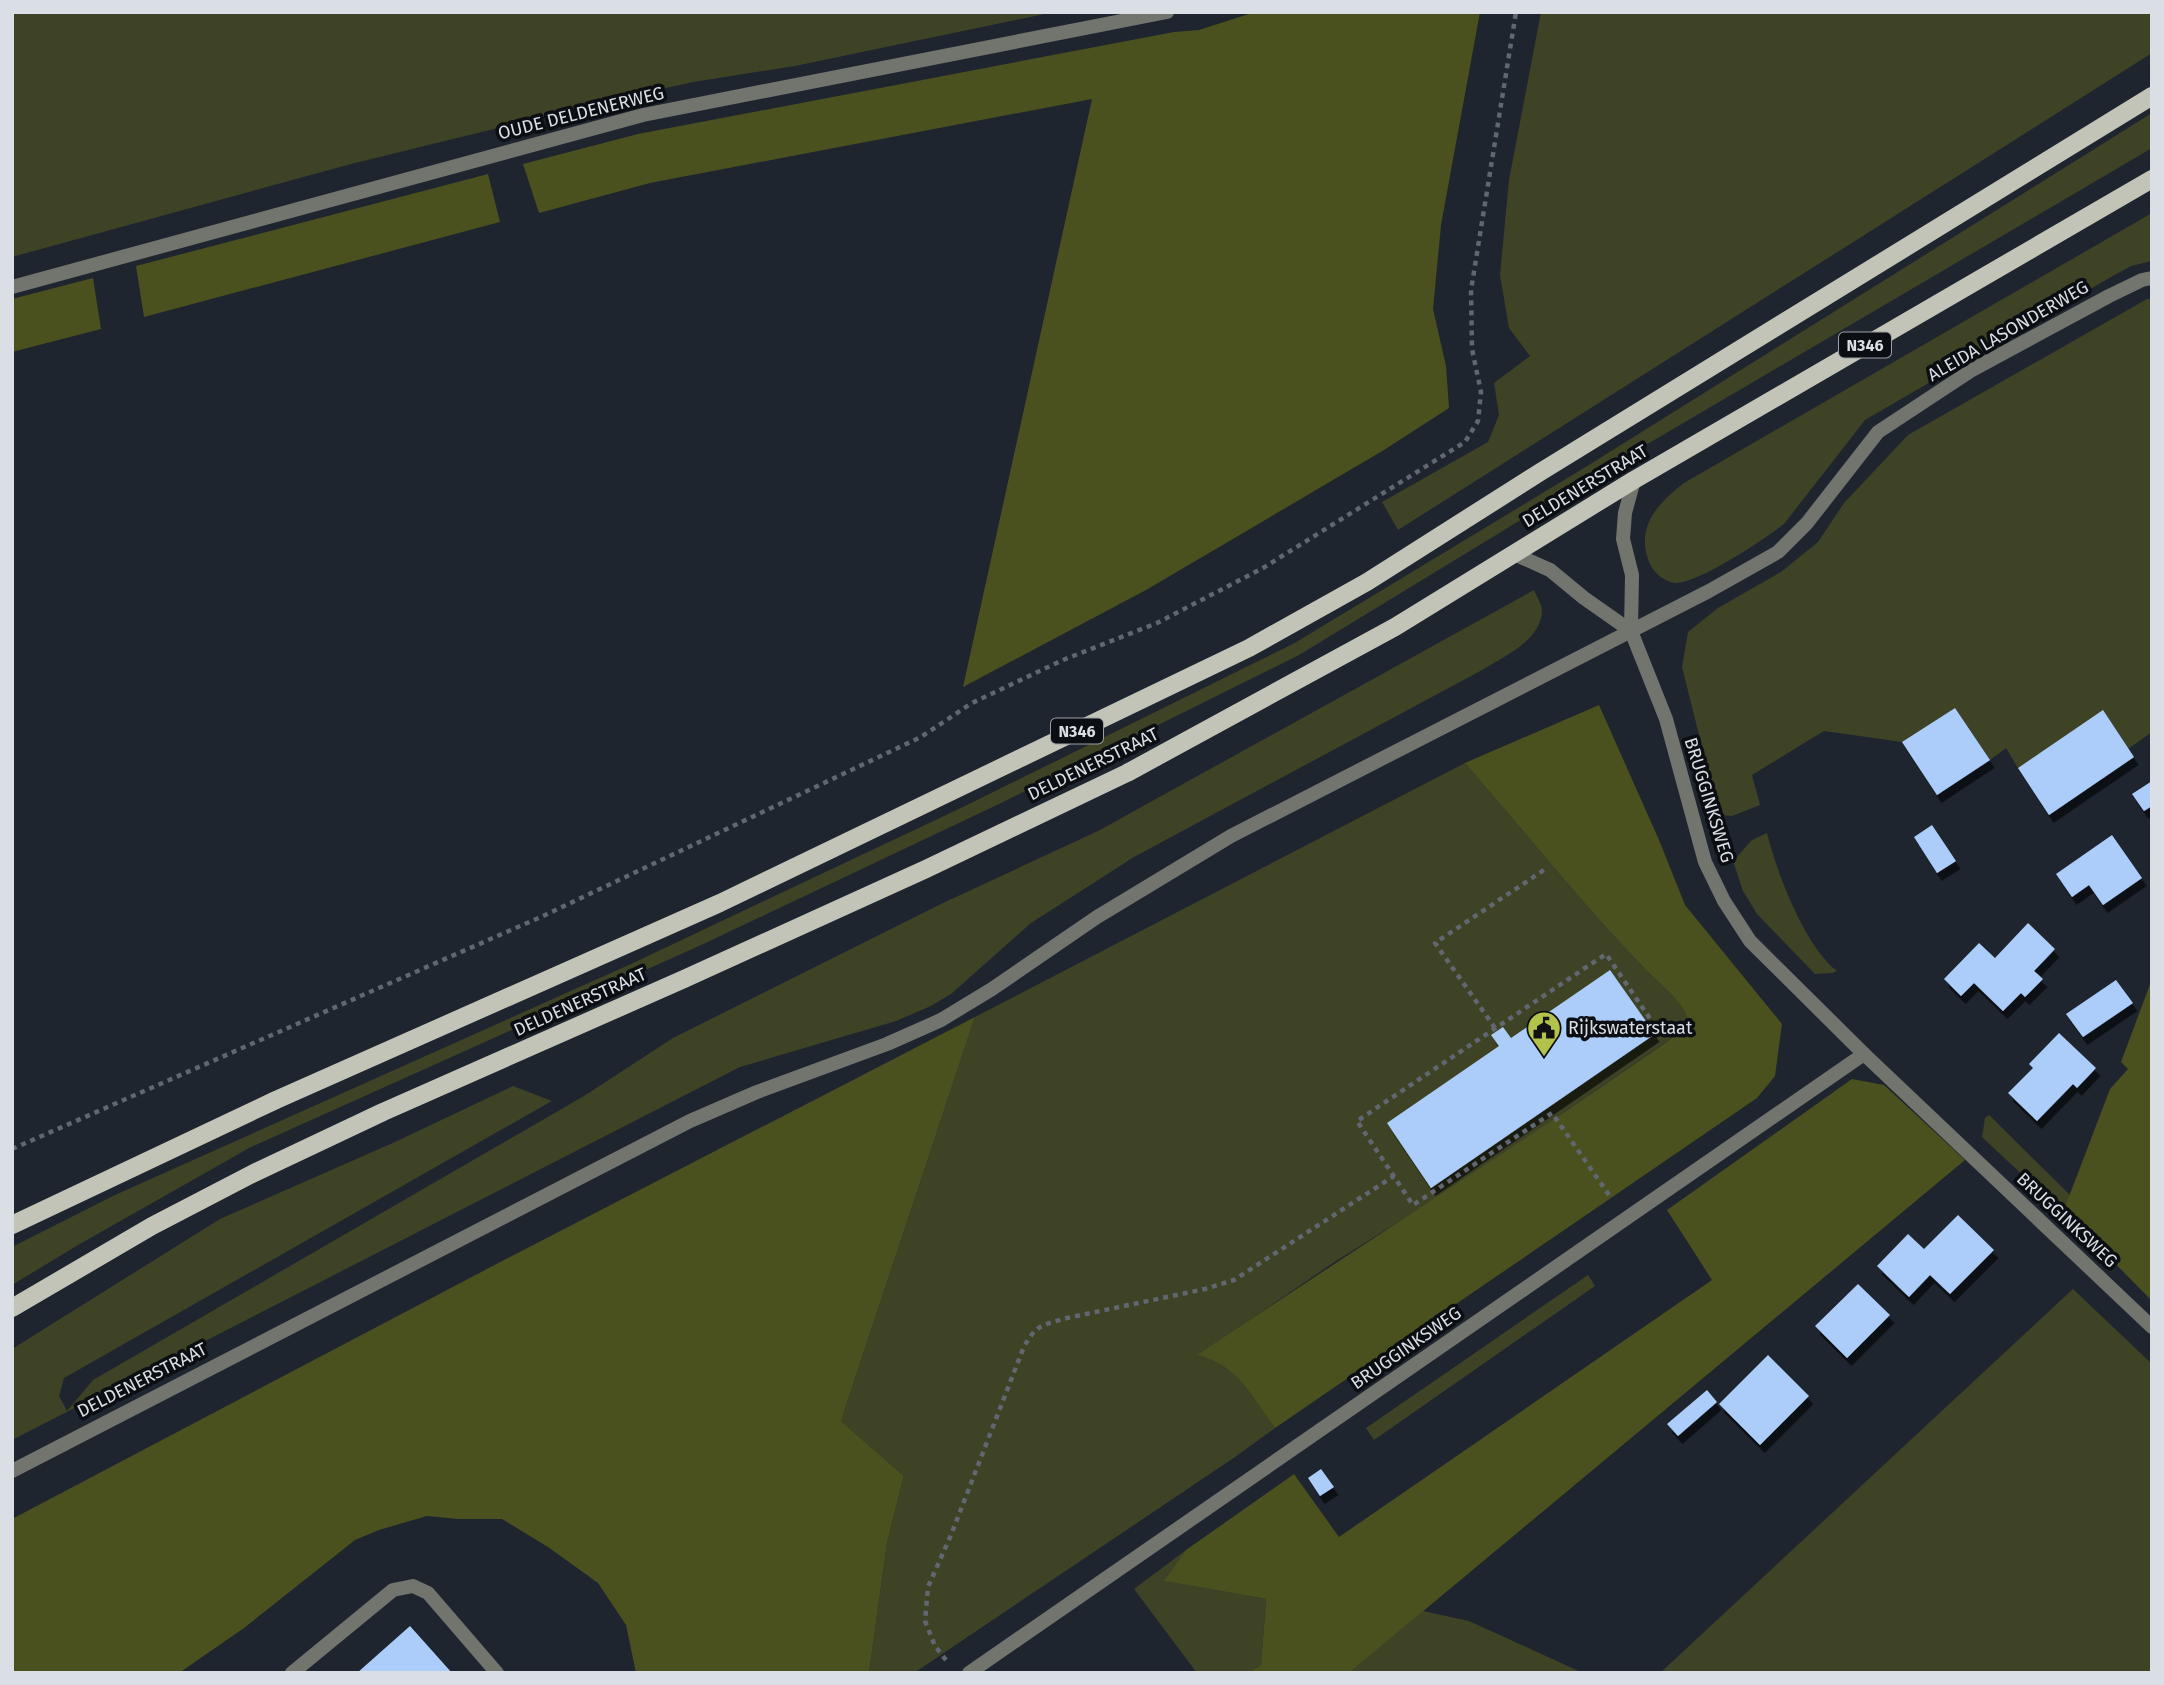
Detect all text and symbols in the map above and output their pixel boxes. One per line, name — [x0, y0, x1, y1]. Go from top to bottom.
street label: OUDE DELDENERWEG — [496, 82, 666, 144]
street label: ALEIDA LASONDERWEG — [1924, 276, 2092, 386]
road number: N346 — [1839, 332, 1891, 358]
street label: DELDENERSTRAAT — [1518, 439, 1652, 532]
road number: N346 — [1051, 718, 1103, 744]
street label: DELDENERSTRAAT — [1024, 723, 1163, 805]
street label: BRUGGINKSWEG — [1680, 735, 1738, 865]
street label: DELDENERSTRAAT — [510, 963, 650, 1041]
public building icon: Rijkswaterstaat — [1525, 1009, 1563, 1058]
place label: Rijkswaterstaat — [1568, 1017, 1693, 1039]
street label: BRUGGINKSWEG — [2012, 1168, 2122, 1272]
street label: BRUGGINKSWEG — [1347, 1302, 1465, 1394]
street label: DELDENERSTRAAT — [73, 1337, 211, 1422]

